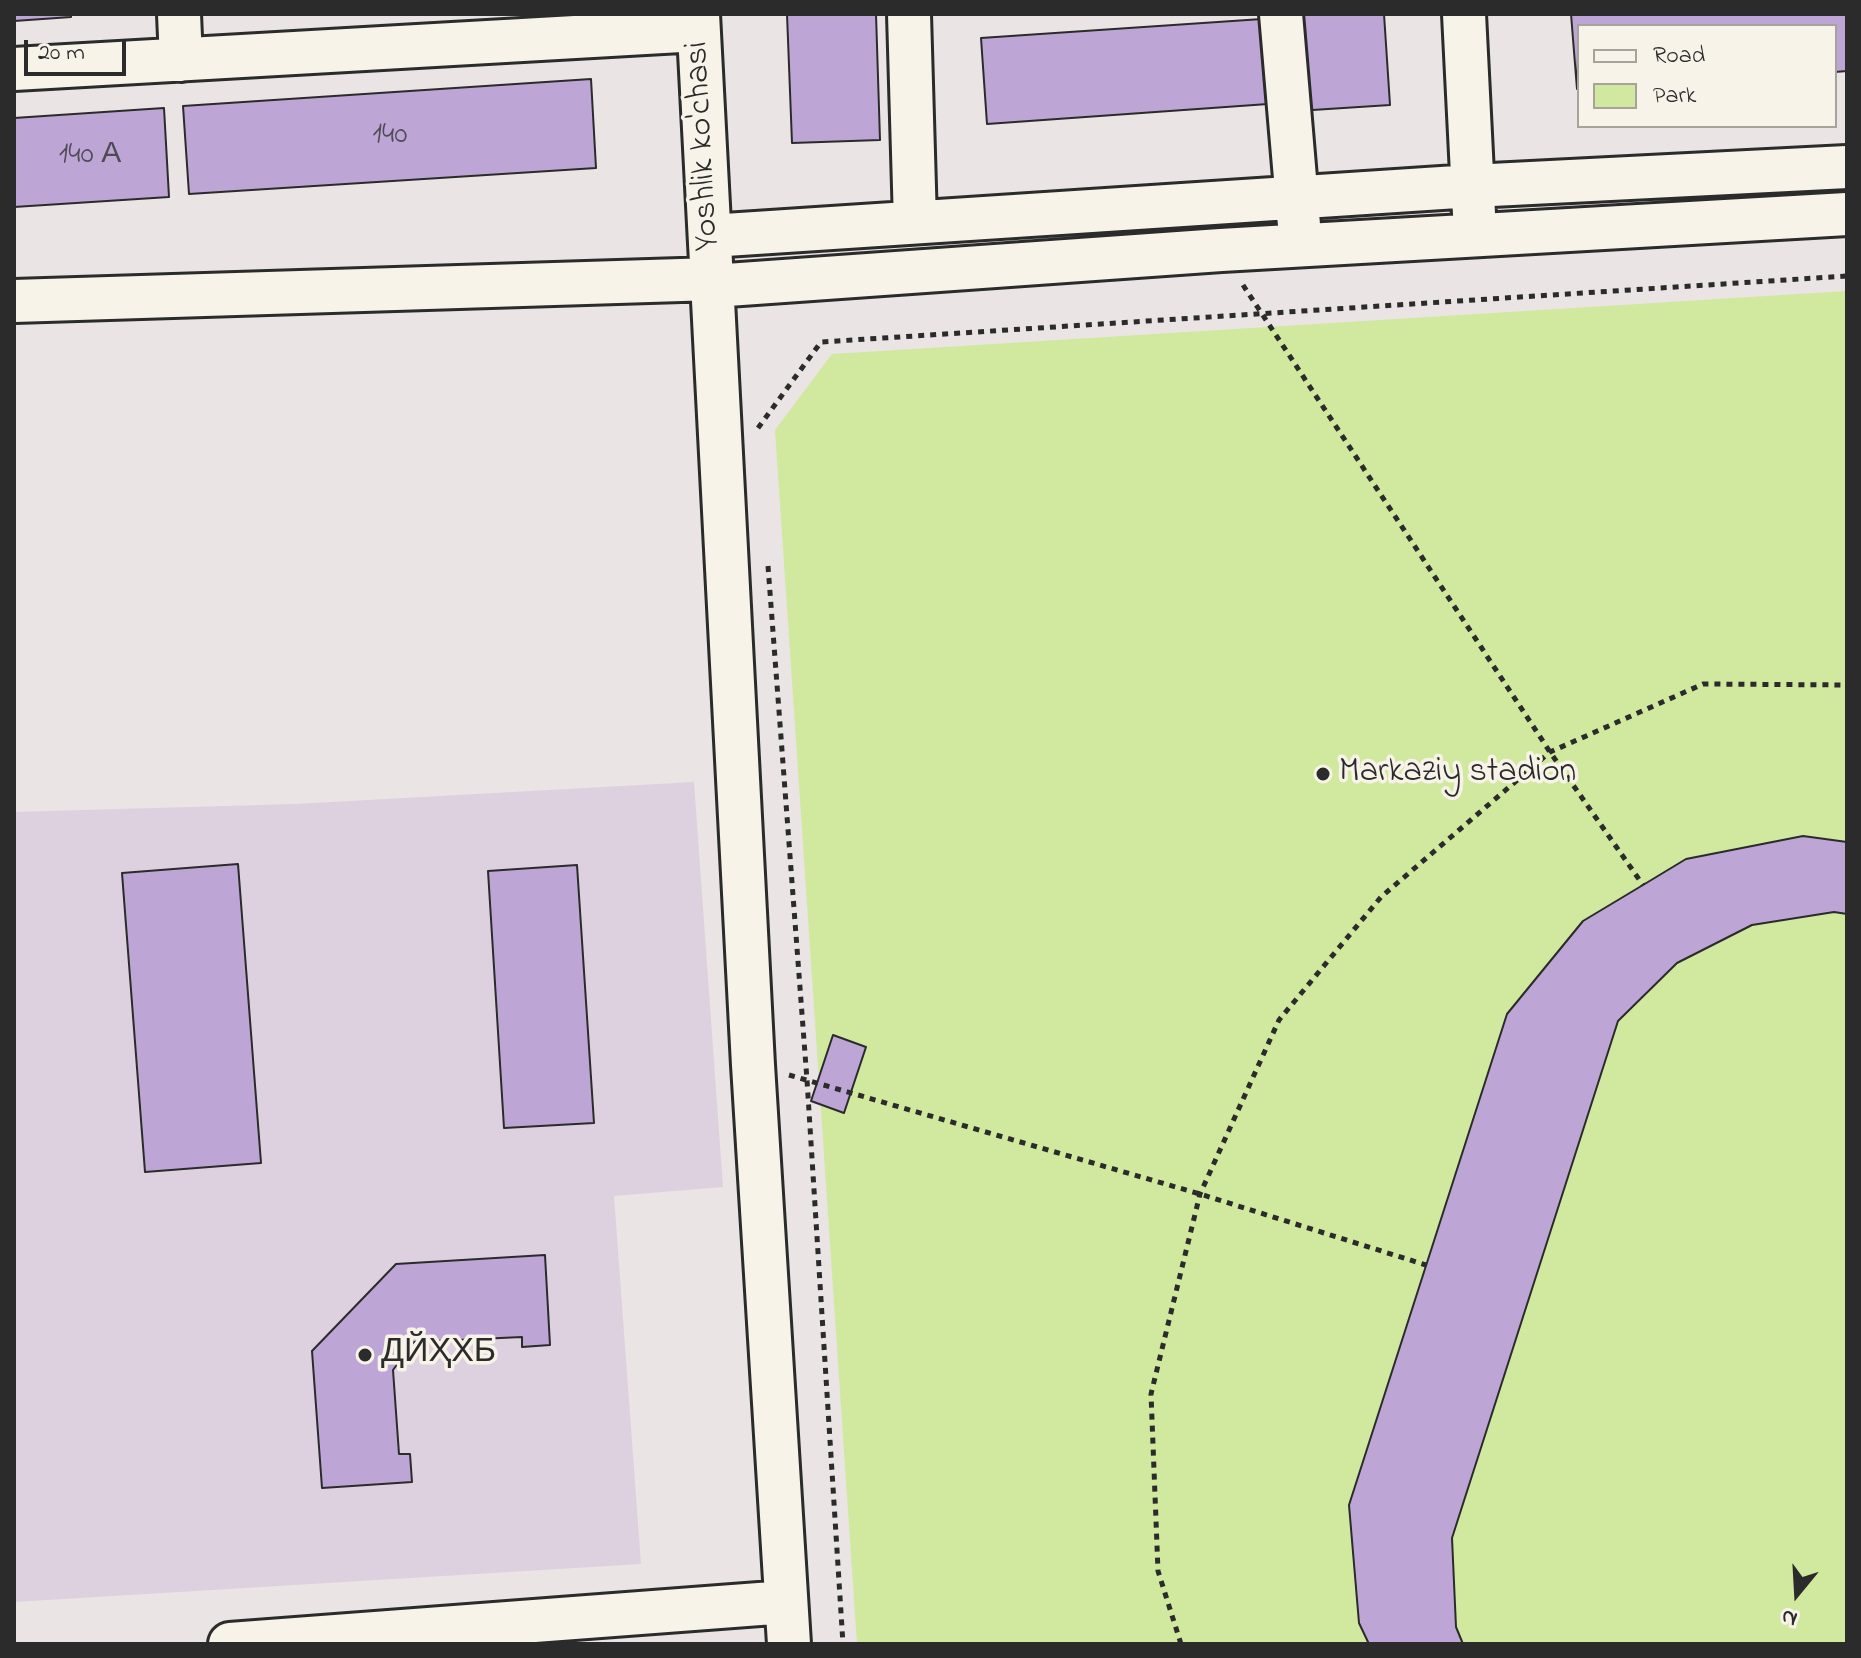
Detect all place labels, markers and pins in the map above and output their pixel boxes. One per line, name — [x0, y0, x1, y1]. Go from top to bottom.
place label: Markaziy stadion — [1339, 754, 1576, 794]
marker: Markaziy stadion — [1314, 765, 1332, 783]
place label: ДЙҲХБ — [381, 1335, 496, 1375]
marker: ДЙҲХБ — [356, 1346, 374, 1364]

